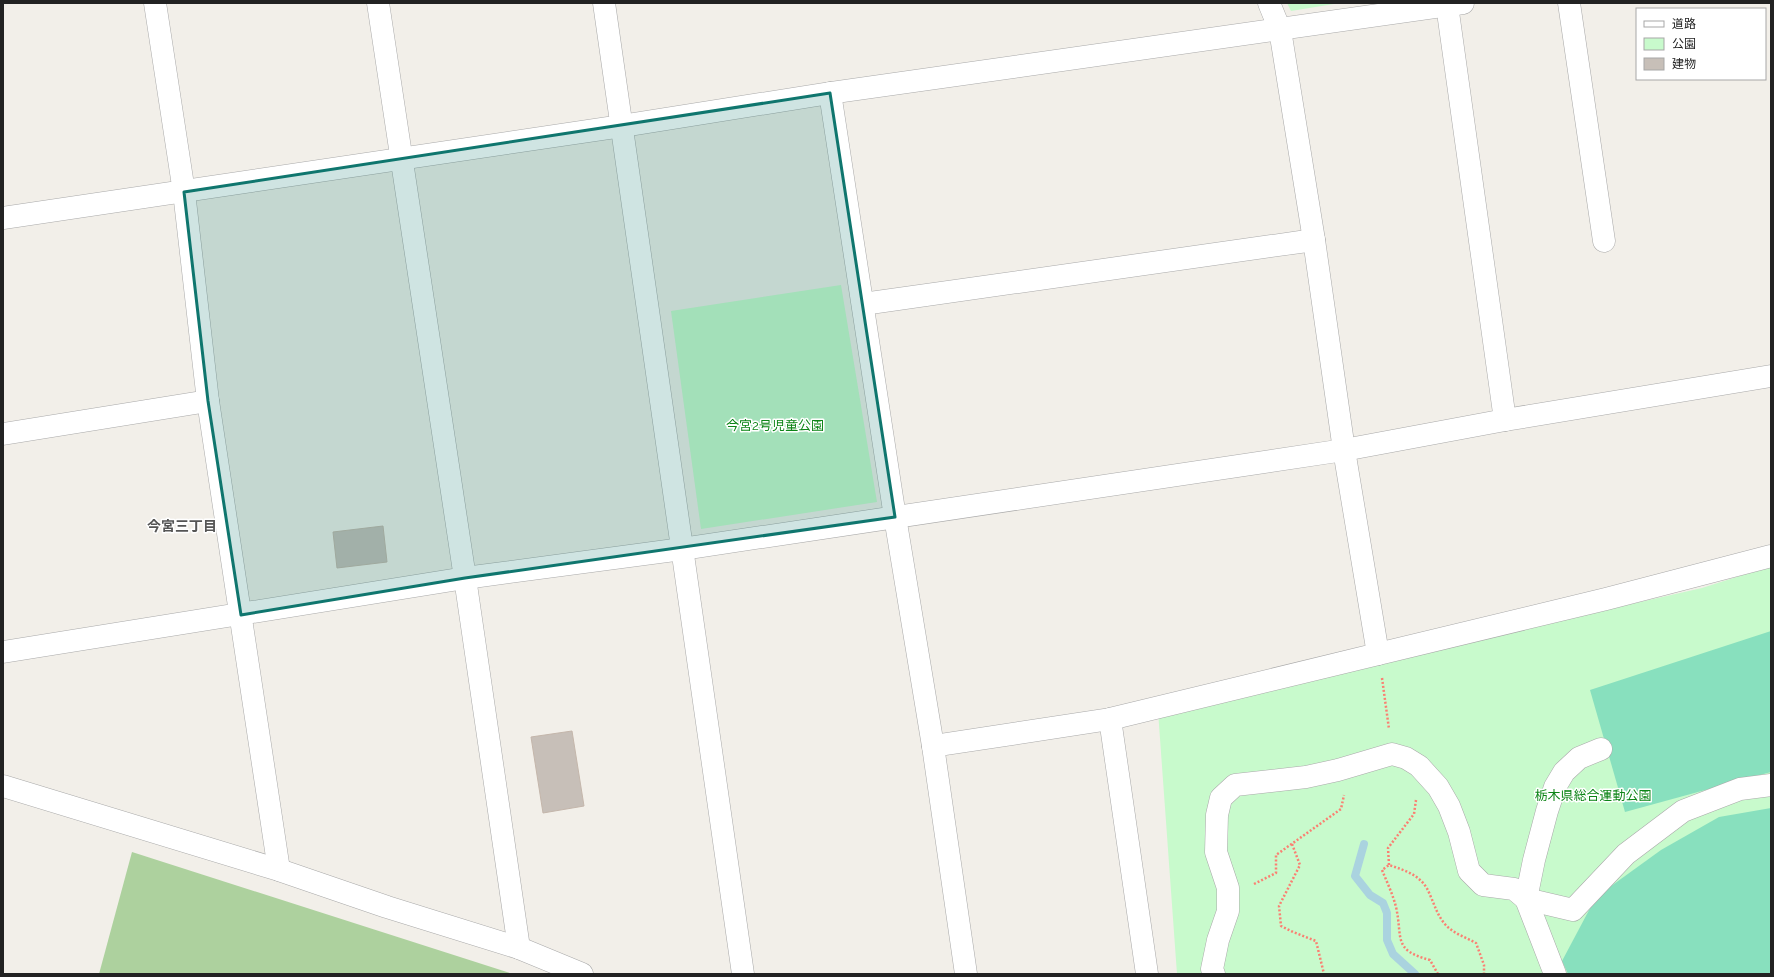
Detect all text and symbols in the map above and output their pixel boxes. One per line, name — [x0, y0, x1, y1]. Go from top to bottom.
legend — [1636, 8, 1766, 80]
text: 道路 — [1672, 17, 1696, 31]
text: 公園 — [1672, 37, 1696, 51]
text: 建物 — [1672, 57, 1696, 71]
park label: 今宮2号児童公園 — [726, 418, 824, 433]
district label: 今宮三丁目 — [147, 518, 217, 534]
park label: 栃木県総合運動公園 — [1534, 788, 1652, 803]

